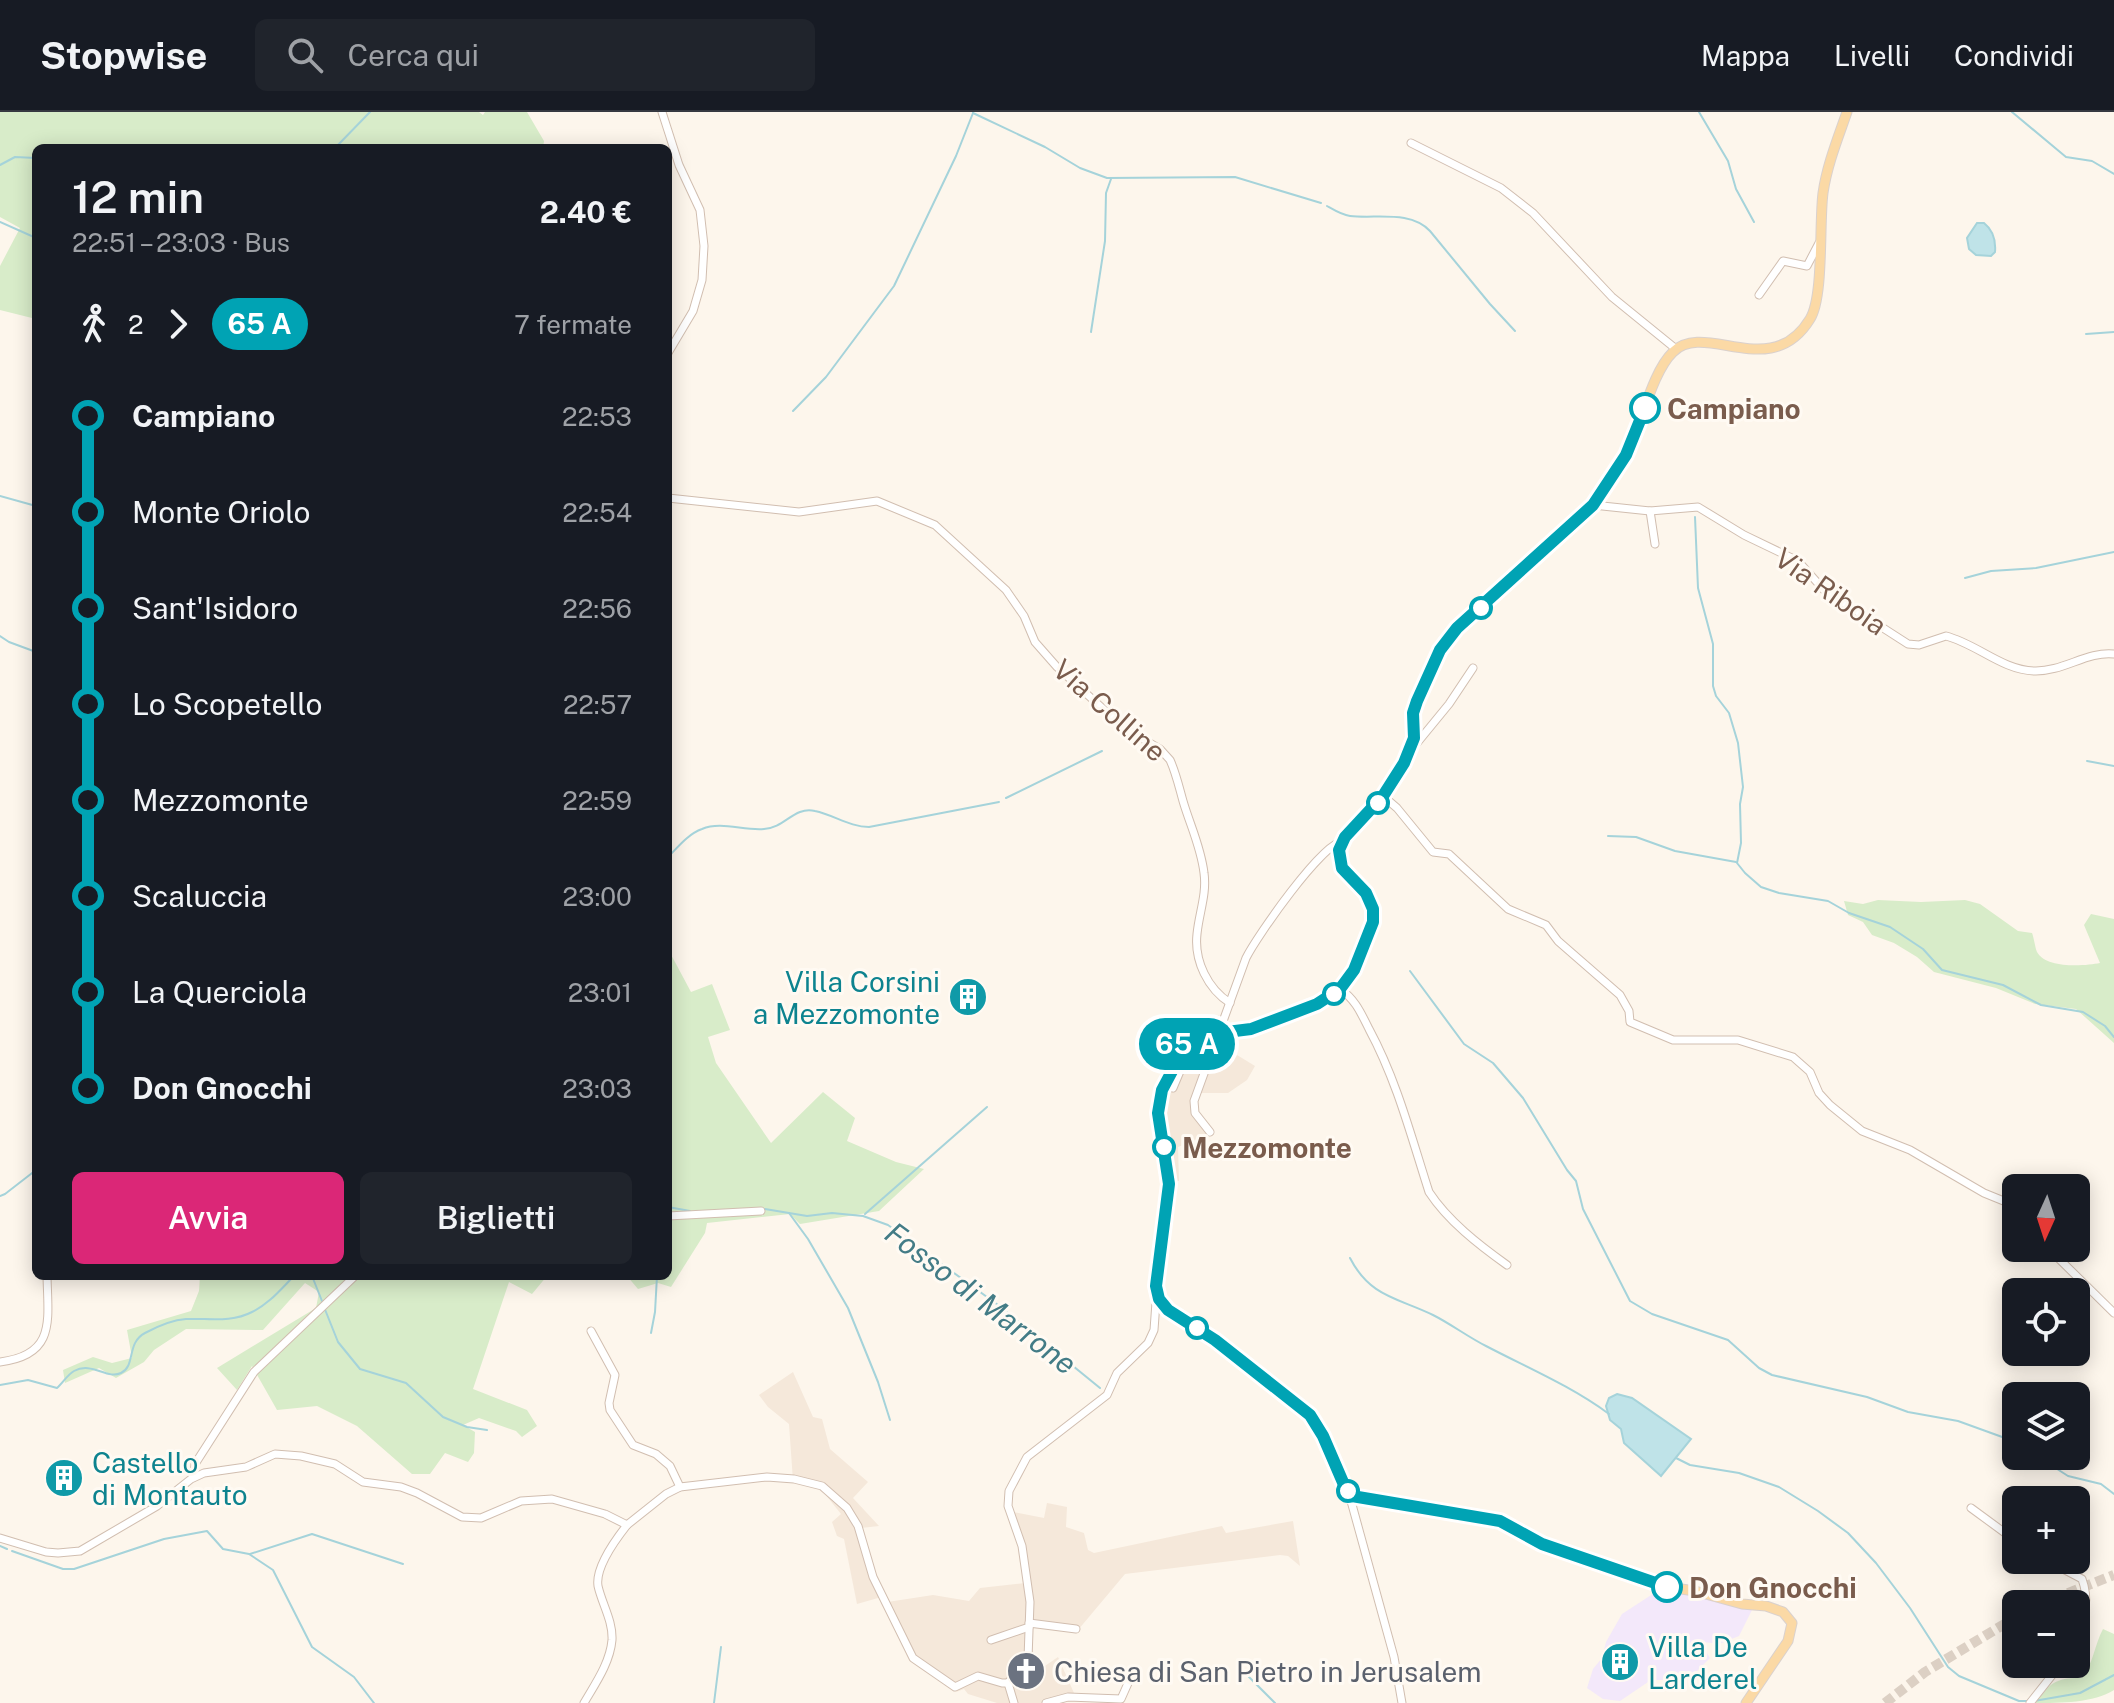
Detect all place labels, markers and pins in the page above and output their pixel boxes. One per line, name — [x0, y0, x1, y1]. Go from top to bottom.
place label: Campiano — [1667, 392, 1801, 425]
marker: Campiano — [1630, 393, 1660, 423]
unlabelled marker — [1470, 597, 1492, 619]
unlabelled marker — [1367, 792, 1389, 814]
place label: Villa Corsini a Mezzomonte — [753, 965, 940, 1030]
building icon: Villa Corsini a Mezzomonte — [947, 976, 989, 1018]
unlabelled marker — [1323, 983, 1345, 1005]
place label: Mezzomonte — [1182, 1131, 1352, 1164]
marker: Mezzomonte — [1153, 1136, 1175, 1158]
unlabelled marker — [1186, 1317, 1208, 1339]
place label: Castello di Montauto — [92, 1446, 248, 1511]
building icon: Castello di Montauto — [43, 1457, 85, 1499]
unlabelled marker — [1337, 1480, 1359, 1502]
place label: Don Gnocchi — [1689, 1571, 1857, 1604]
marker: Don Gnocchi — [1652, 1572, 1682, 1602]
place label: Villa De Larderel — [1648, 1630, 1758, 1695]
building icon: Villa De Larderel — [1599, 1641, 1641, 1683]
church icon: Chiesa di San Pietro in Jerusalem — [1005, 1650, 1047, 1692]
place label: Chiesa di San Pietro in Jerusalem — [1054, 1655, 1482, 1688]

